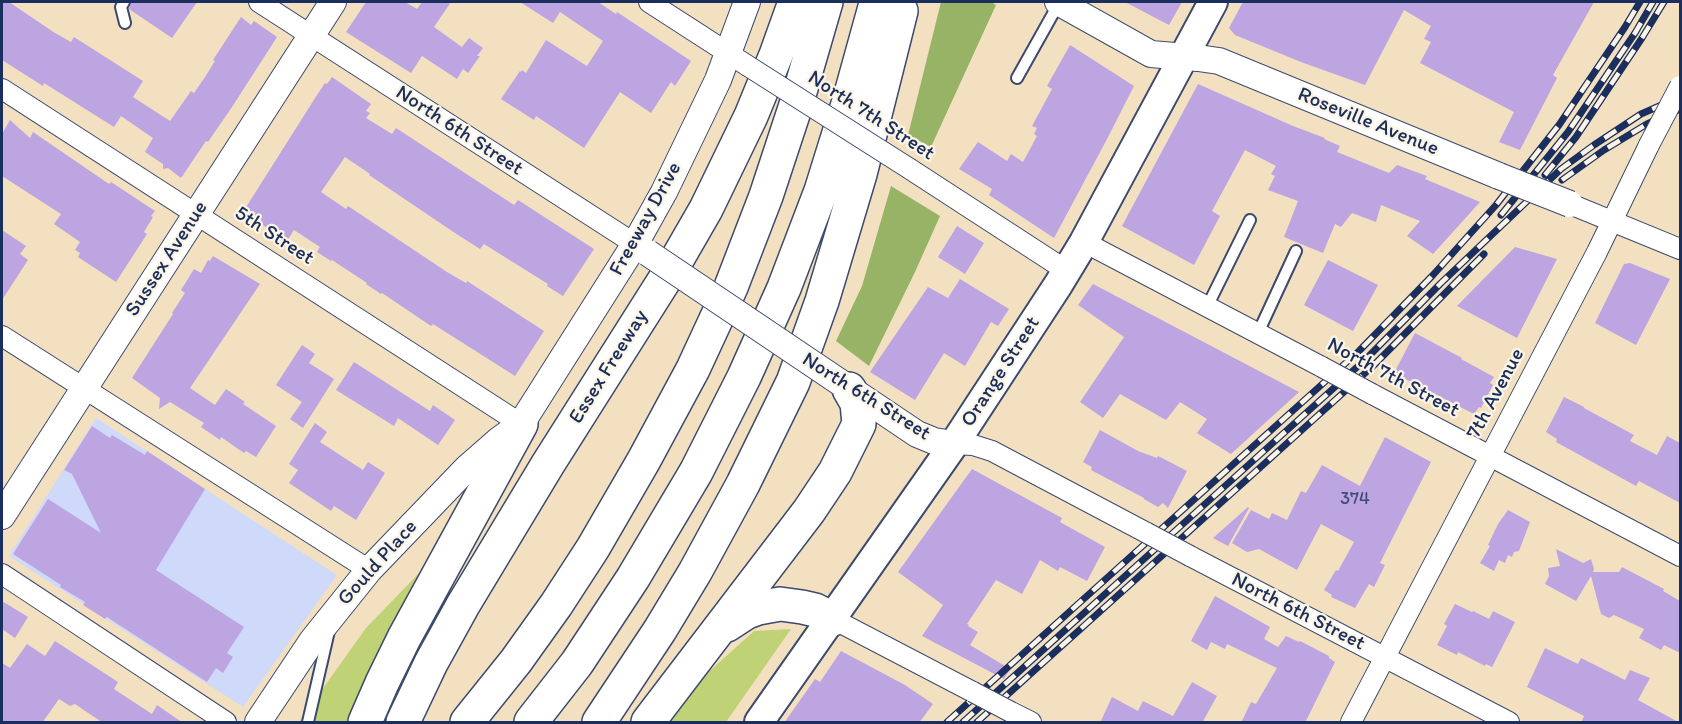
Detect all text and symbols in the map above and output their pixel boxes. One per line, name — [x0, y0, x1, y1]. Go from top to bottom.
street label: North 7th Street — [803, 66, 939, 166]
street label: North 6th Street — [391, 80, 527, 182]
street label: Roseville Avenue — [1294, 82, 1442, 162]
street label: Freeway Drive — [604, 158, 688, 280]
street label: Sussex Avenue — [120, 196, 214, 322]
street label: 5th Street — [229, 201, 319, 271]
street label: Essex Freeway — [564, 305, 654, 429]
street label: Orange Street — [956, 312, 1046, 432]
street label: North 7th Street — [1323, 333, 1463, 423]
street label: 7th Avenue — [1462, 344, 1530, 444]
street label: North 6th Street — [797, 347, 935, 447]
house number: 374 — [1340, 488, 1370, 510]
street label: Gould Place — [333, 515, 423, 611]
street label: North 6th Street — [1227, 567, 1369, 657]

